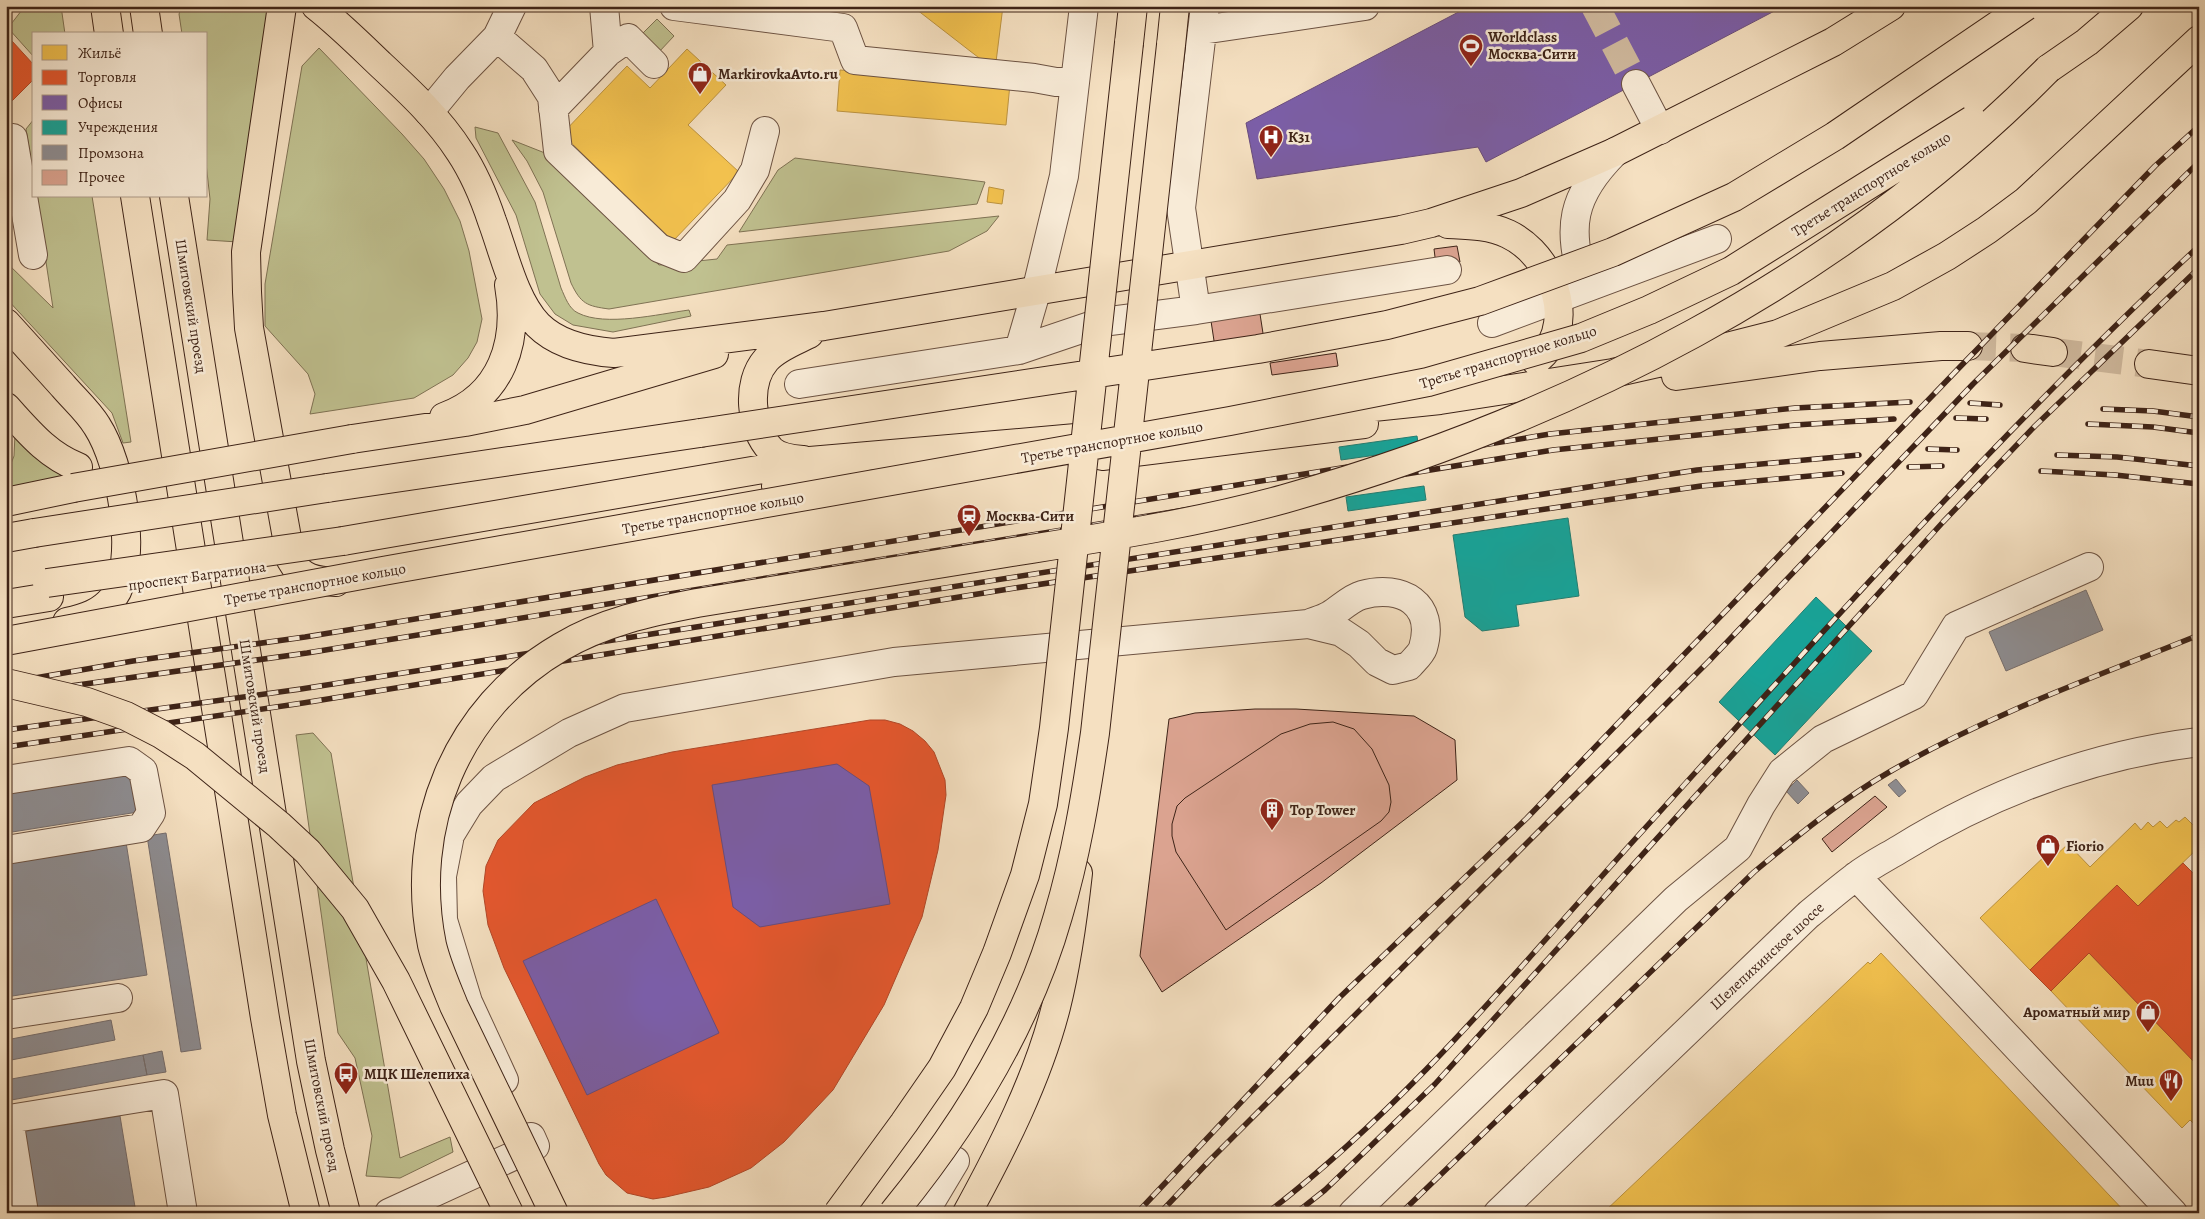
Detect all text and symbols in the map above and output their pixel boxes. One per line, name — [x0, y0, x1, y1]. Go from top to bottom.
place label: Worldclass Москва-Сити — [1487, 27, 1576, 64]
legend — [32, 32, 208, 198]
sports icon: Worldclass Москва-Сити — [1458, 33, 1484, 67]
text: Жильё — [78, 43, 121, 63]
shop icon: MarkirovkaAvto.ru — [687, 61, 713, 95]
place label: MarkirovkaAvto.ru — [718, 64, 839, 84]
text: Торговля — [78, 67, 136, 87]
text: Офисы — [78, 93, 123, 113]
text: Учреждения — [78, 117, 158, 137]
hospital icon: К31 — [1258, 124, 1284, 158]
place label: К31 — [1288, 127, 1310, 147]
street label: Третье транспортное кольцо — [1788, 127, 1954, 241]
text: Промзона — [78, 143, 144, 163]
text: Прочее — [78, 167, 125, 187]
street label: Шмитовский проезд — [171, 238, 211, 374]
street label: Третье транспортное кольцо — [1417, 321, 1599, 393]
street label: Третье транспортное кольцо — [1020, 416, 1204, 468]
street label: Третье транспортное кольцо — [621, 487, 805, 539]
station icon: Москва-Сити — [956, 503, 982, 537]
place label: Москва-Сити — [986, 506, 1074, 526]
street label: проспект Багратиона — [127, 556, 267, 596]
street label: Третье транспортное кольцо — [223, 558, 407, 610]
street label: Шмитовский проезд — [235, 638, 275, 774]
building icon: Top Tower — [1259, 797, 1285, 831]
place label: Top Tower — [1290, 800, 1356, 820]
shop icon: Fiorio — [2035, 833, 2061, 867]
place label: Fiorio — [2066, 836, 2104, 856]
street label: Шелепихинское шоссе — [1705, 898, 1829, 1014]
shop icon: Ароматный мир — [2135, 999, 2161, 1033]
place label: Ароматный мир — [2022, 1002, 2130, 1022]
street label: Шмитовский проезд — [299, 1037, 345, 1173]
bus stop icon: МЦК Шелепиха — [333, 1061, 359, 1095]
place label: МЦК Шелепиха — [364, 1064, 471, 1084]
restaurant icon: Muu — [2158, 1068, 2184, 1102]
place label: Muu — [2125, 1071, 2155, 1091]

